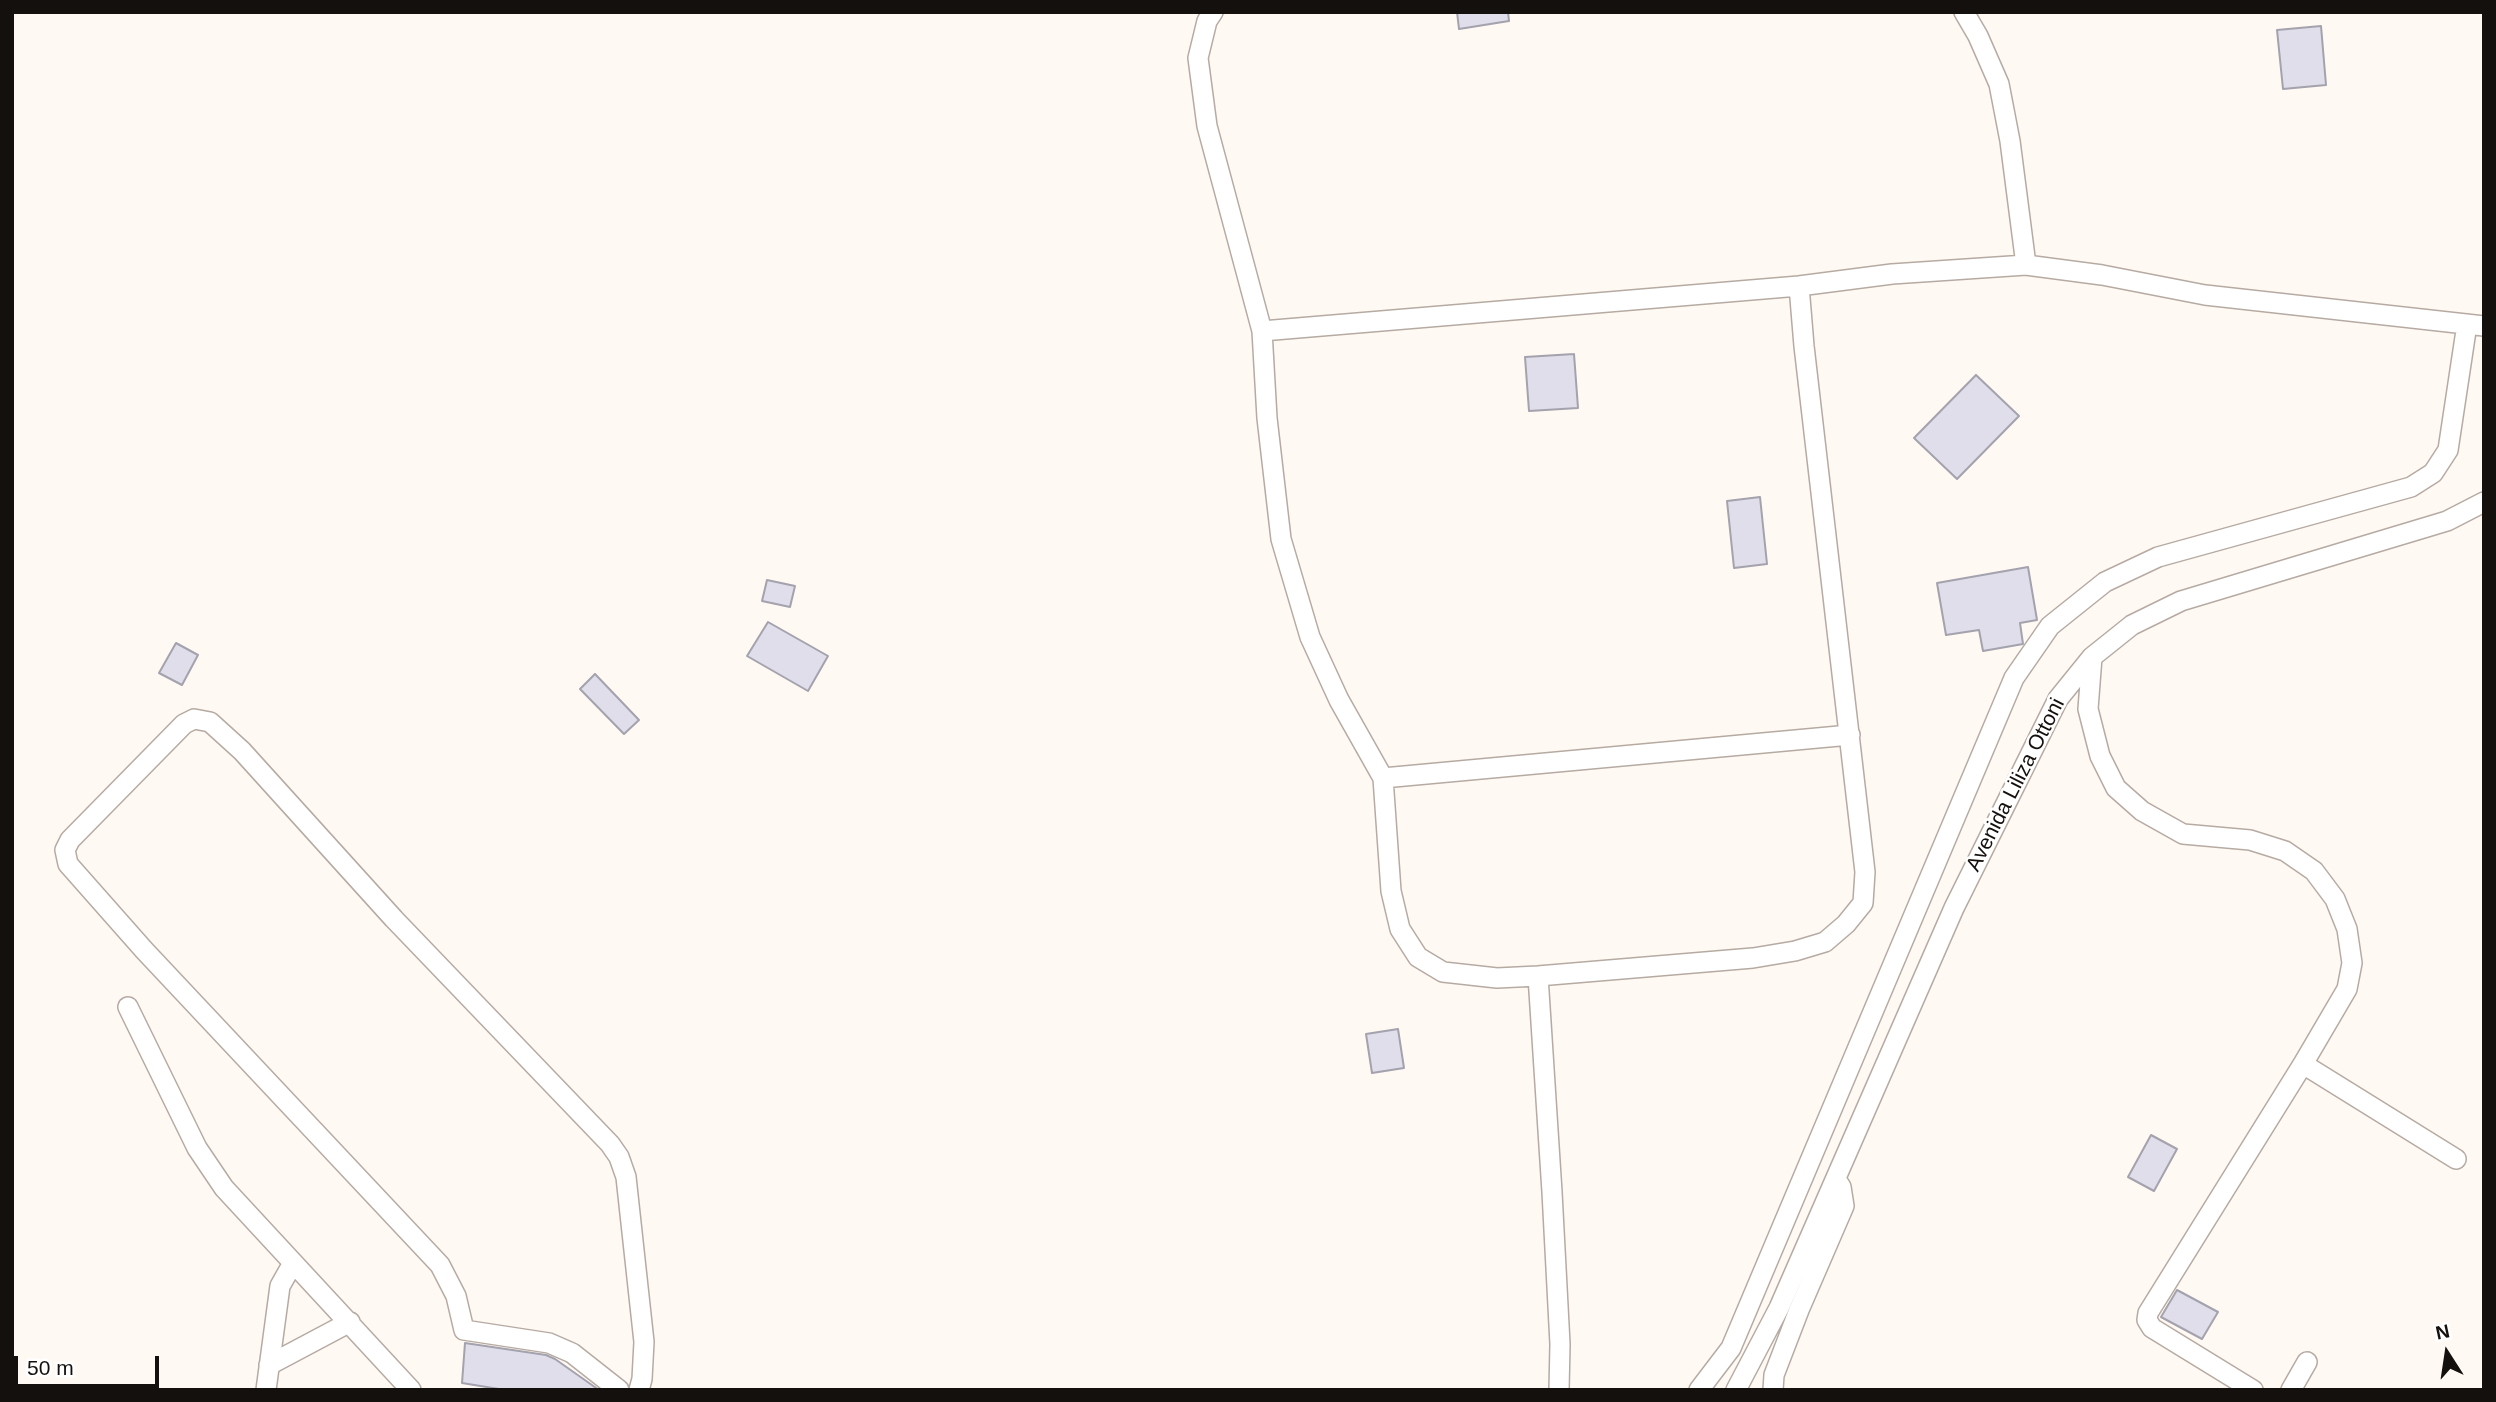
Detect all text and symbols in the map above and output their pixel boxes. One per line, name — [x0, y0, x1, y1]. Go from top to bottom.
street label: Avenida Liliza Ottoni — [1961, 694, 2071, 876]
north arrow — [2412, 1318, 2482, 1388]
text: N — [2434, 1320, 2451, 1344]
scale bar — [18, 1342, 163, 1386]
text: 50 m — [27, 1356, 74, 1379]

